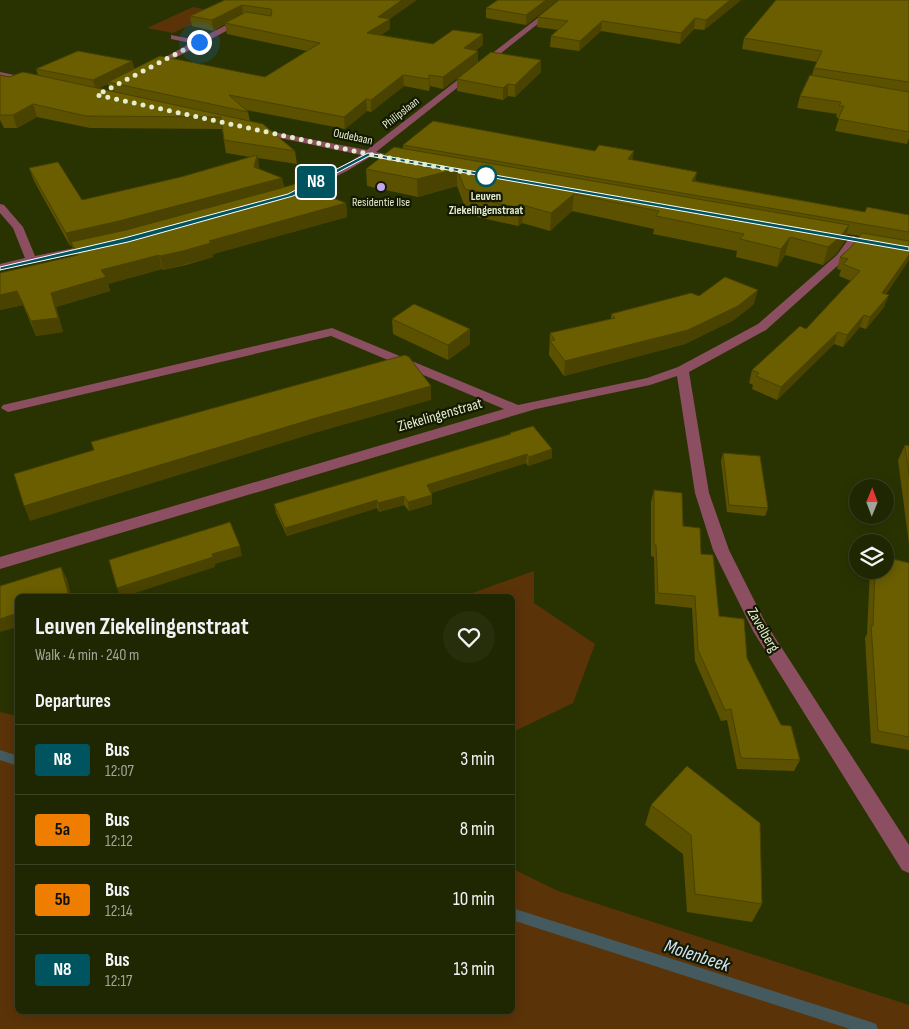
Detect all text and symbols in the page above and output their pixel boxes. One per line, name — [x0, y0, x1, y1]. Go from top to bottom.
your location — [187, 30, 212, 55]
street label: Philipslaan — [379, 94, 423, 132]
street label: Oudebaan — [332, 125, 374, 149]
marker: Leuven Ziekelingenstraat — [475, 165, 497, 187]
line badge: N8 — [294, 166, 338, 198]
text: N8 — [307, 171, 325, 192]
marker: Residentie Ilse — [375, 181, 387, 193]
place label: Leuven Ziekelingenstraat — [449, 189, 523, 218]
place label: Residentie Ilse — [352, 195, 410, 210]
street label: Ziekelingenstraat — [395, 394, 485, 436]
north arrow — [849, 479, 894, 524]
map controls — [849, 479, 894, 579]
button: layers — [849, 534, 894, 579]
street label: Zavelberg — [743, 604, 783, 656]
button: heart — [443, 611, 495, 663]
text: Leuven Ziekelingenstraat — [35, 612, 249, 641]
text: Walk · 4 min · 240 m — [35, 646, 139, 665]
text: Departures — [35, 690, 111, 713]
text: Bus — [105, 739, 130, 762]
text: 3 min — [460, 748, 495, 771]
text: N8 — [53, 749, 72, 770]
text: 12:07 — [105, 762, 134, 781]
text: Bus — [105, 809, 130, 832]
text: 8 min — [460, 818, 495, 841]
text: 5a — [55, 819, 70, 840]
text: 12:12 — [105, 832, 133, 851]
text: Bus — [105, 879, 130, 902]
text: 10 min — [453, 888, 495, 911]
text: 5b — [55, 889, 70, 910]
text: 12:14 — [105, 902, 133, 921]
water label: Molenbeek — [661, 935, 733, 978]
text: Bus — [105, 949, 130, 972]
text: 13 min — [454, 958, 495, 981]
text: N8 — [53, 959, 72, 980]
text: 12:17 — [105, 972, 132, 991]

